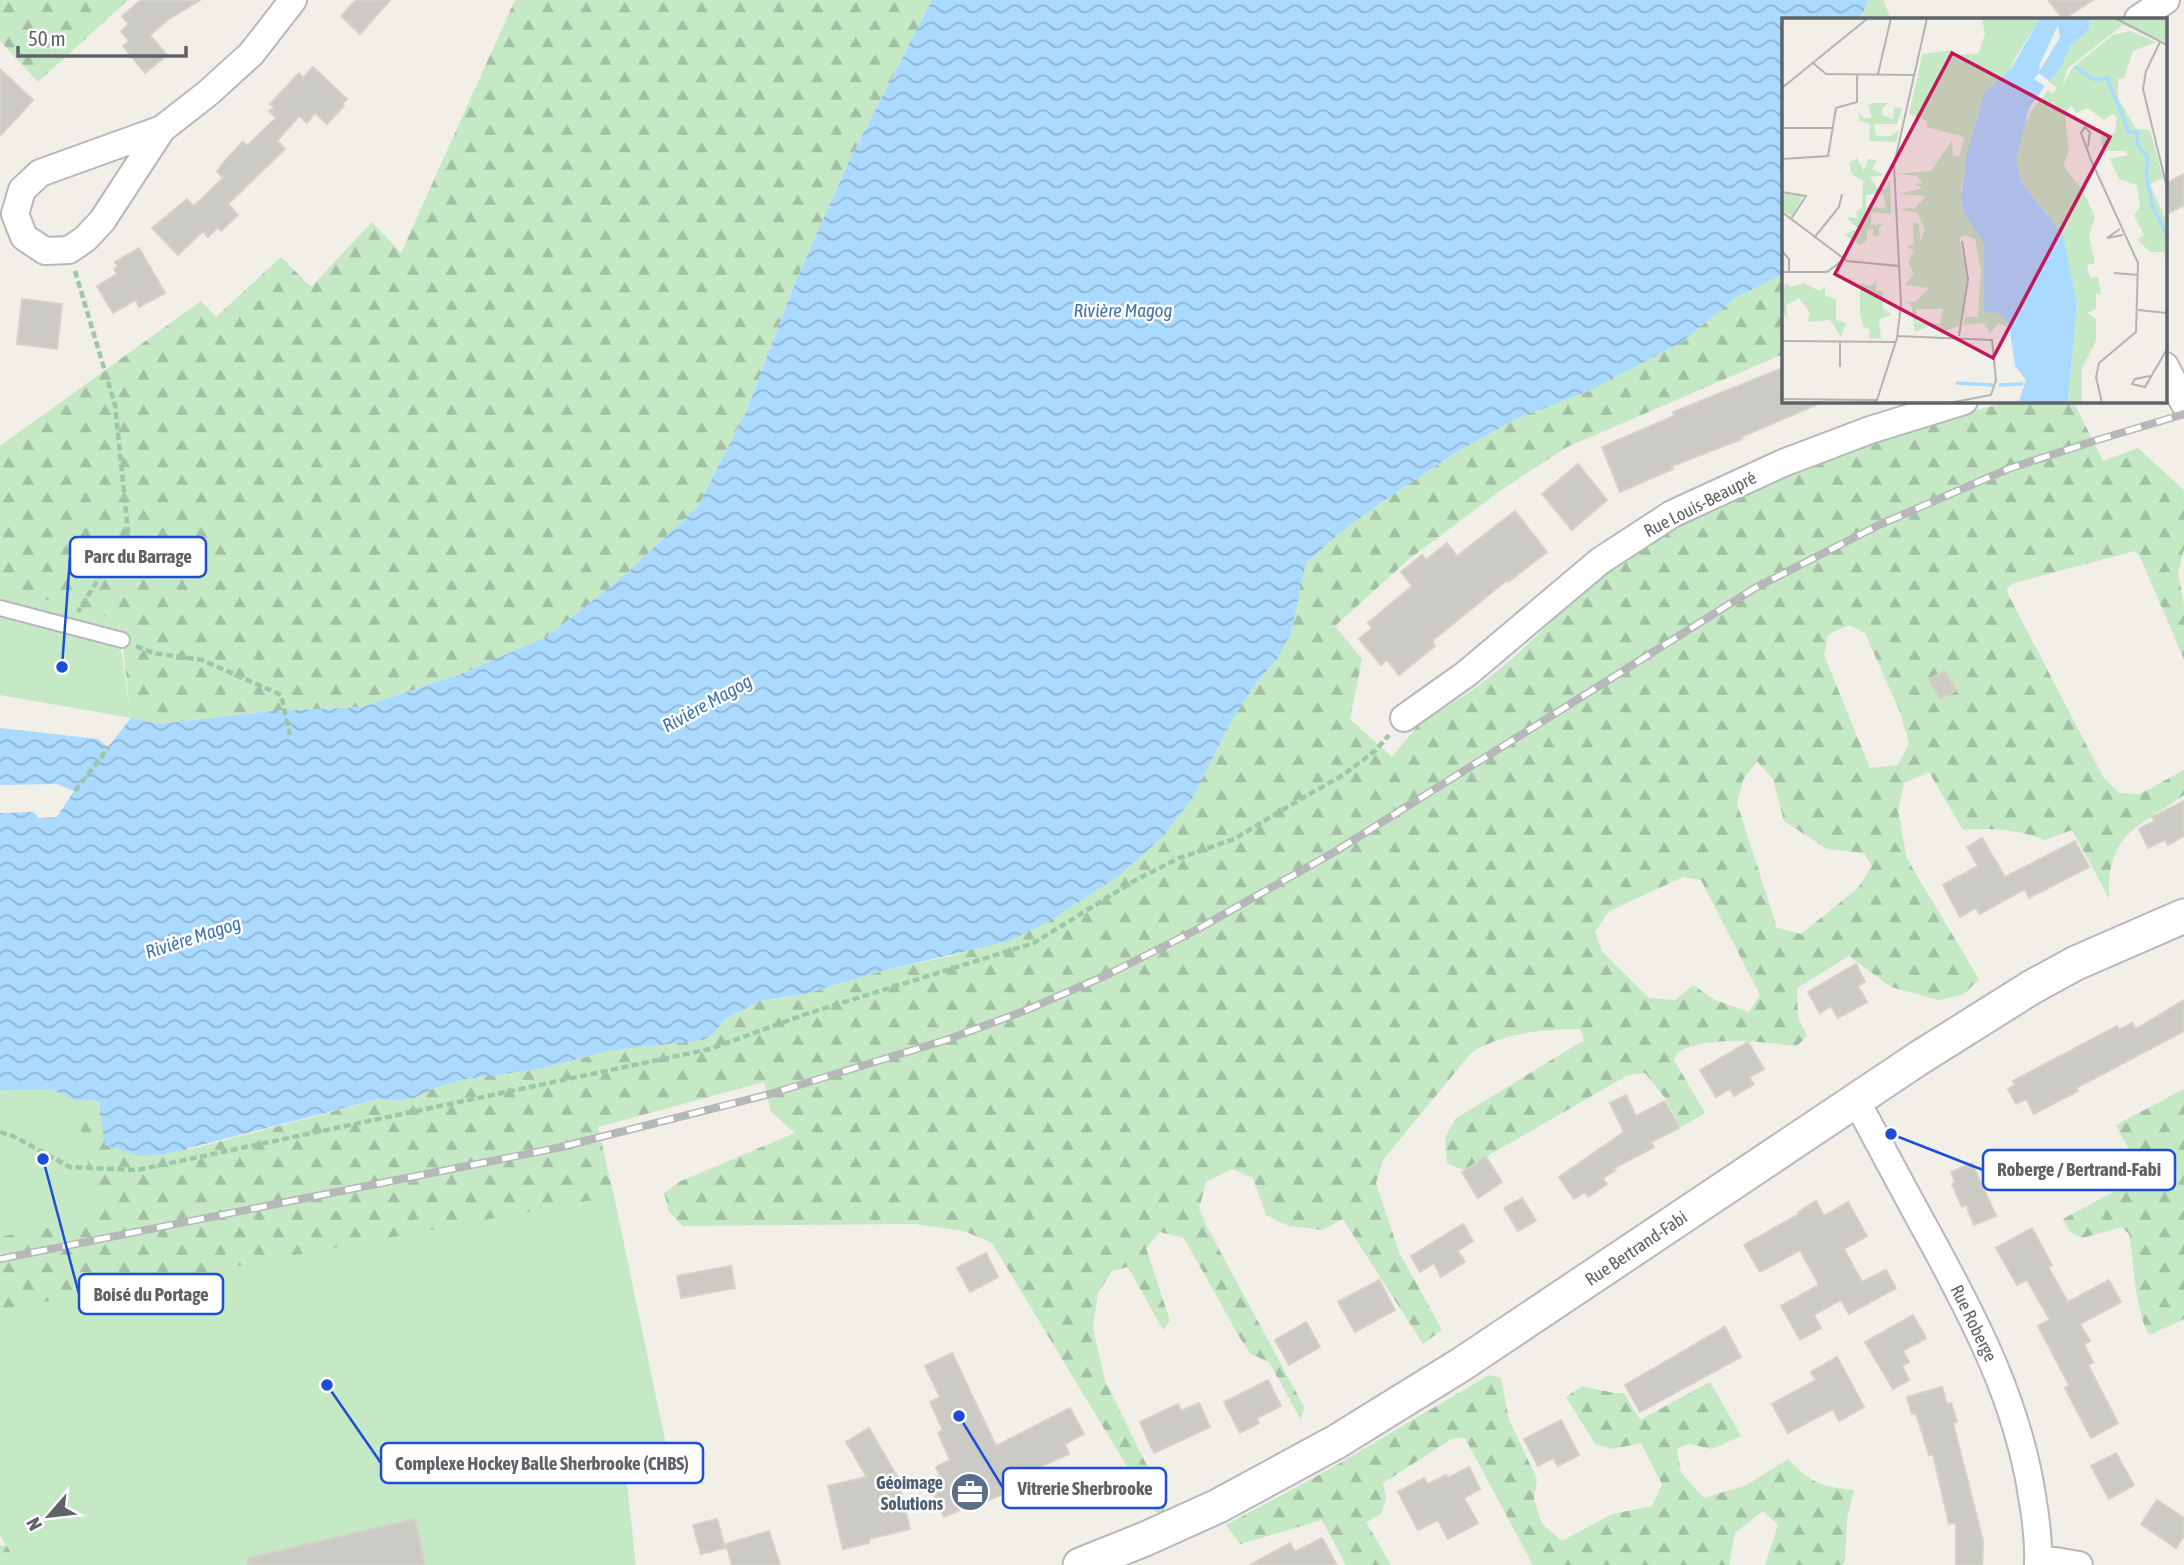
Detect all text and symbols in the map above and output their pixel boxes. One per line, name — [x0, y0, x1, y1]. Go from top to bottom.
scale bar — [18, 14, 186, 58]
inset map — [1782, 18, 2166, 402]
text: 50 m — [28, 26, 66, 50]
water label: Rivière Magog — [1074, 299, 1173, 321]
street label: Rue Louis-Beaupré — [1640, 467, 1760, 541]
callout: Parc du Barrage — [70, 537, 206, 577]
text: Parc du Barrage — [84, 545, 192, 567]
water label: Rivière Magog — [658, 669, 756, 737]
water label: Rivière Magog — [143, 911, 244, 963]
callout: Roberge / Bertrand-Fabi — [1983, 1150, 2175, 1190]
text: Roberge / Bertrand-Fabi — [1997, 1158, 2161, 1180]
street label: Rue Bertrand-Fabi — [1581, 1206, 1691, 1290]
callout: Boisé du Portage — [79, 1274, 223, 1314]
street label: Rue Roberge — [1946, 1281, 2002, 1365]
text: Boisé du Portage — [93, 1283, 209, 1305]
callout: Complexe Hockey Balle Sherbrooke (CHBS) — [381, 1443, 703, 1483]
text: Complexe Hockey Balle Sherbrooke (CHBS) — [395, 1452, 689, 1474]
callout: Vitrerie Sherbrooke — [1003, 1468, 1166, 1508]
office icon: Géoimage Solutions — [949, 1471, 991, 1513]
place label: Géoimage Solutions — [876, 1472, 944, 1514]
text: Vitrerie Sherbrooke — [1016, 1477, 1153, 1499]
north arrow — [14, 1481, 84, 1551]
text: N — [22, 1514, 46, 1534]

